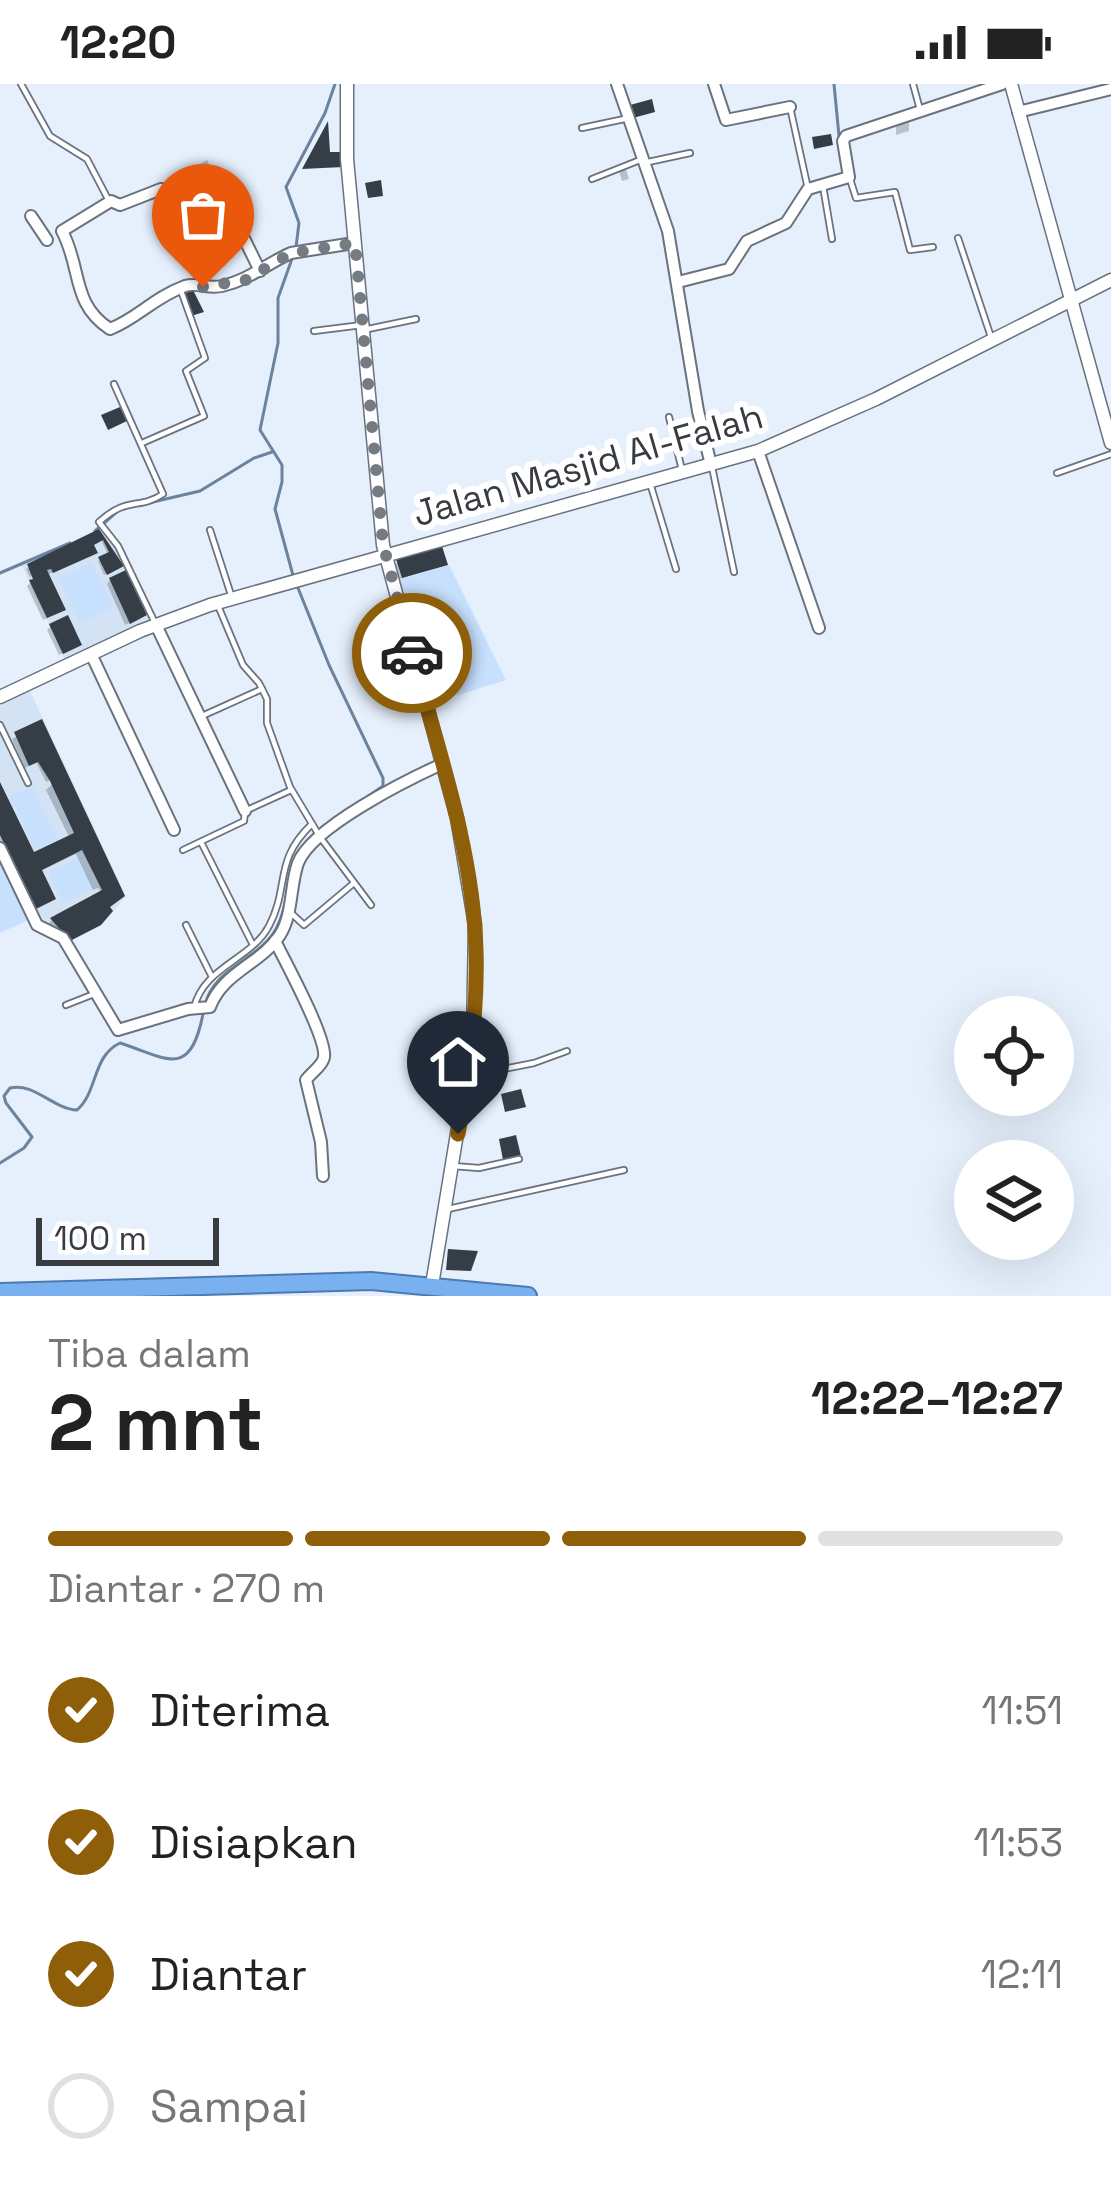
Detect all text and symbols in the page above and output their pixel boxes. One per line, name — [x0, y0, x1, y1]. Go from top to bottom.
text: 12:20 — [60, 14, 176, 71]
pin — [152, 164, 254, 287]
icon: bag — [170, 182, 236, 248]
street label: Jalan Masjid Al-Falah — [408, 393, 768, 537]
courier — [352, 593, 472, 713]
icon: car — [379, 620, 445, 686]
map controls — [954, 996, 1074, 1260]
button: locate — [954, 996, 1074, 1116]
pin — [407, 1011, 509, 1134]
icon: home — [425, 1029, 491, 1095]
button: layers — [954, 1140, 1074, 1260]
scale bar — [36, 1212, 219, 1265]
text: 100 m — [54, 1218, 147, 1260]
text: Tiba dalam — [48, 1329, 251, 1378]
text: 12:22–12:27 — [811, 1370, 1063, 1427]
text: 2 mnt — [48, 1373, 263, 1473]
text: Diantar · 270 m — [48, 1564, 325, 1613]
icon: check — [48, 1677, 114, 1743]
text: Diterima — [150, 1682, 330, 1739]
text: 11:51 — [981, 1686, 1063, 1735]
icon: check — [48, 1809, 114, 1875]
text: Disiapkan — [150, 1814, 358, 1871]
text: 11:53 — [974, 1818, 1063, 1867]
icon: check — [48, 1941, 114, 2007]
text: Diantar — [150, 1946, 307, 2003]
text: 12:11 — [981, 1950, 1063, 1999]
text: Sampai — [150, 2078, 308, 2135]

